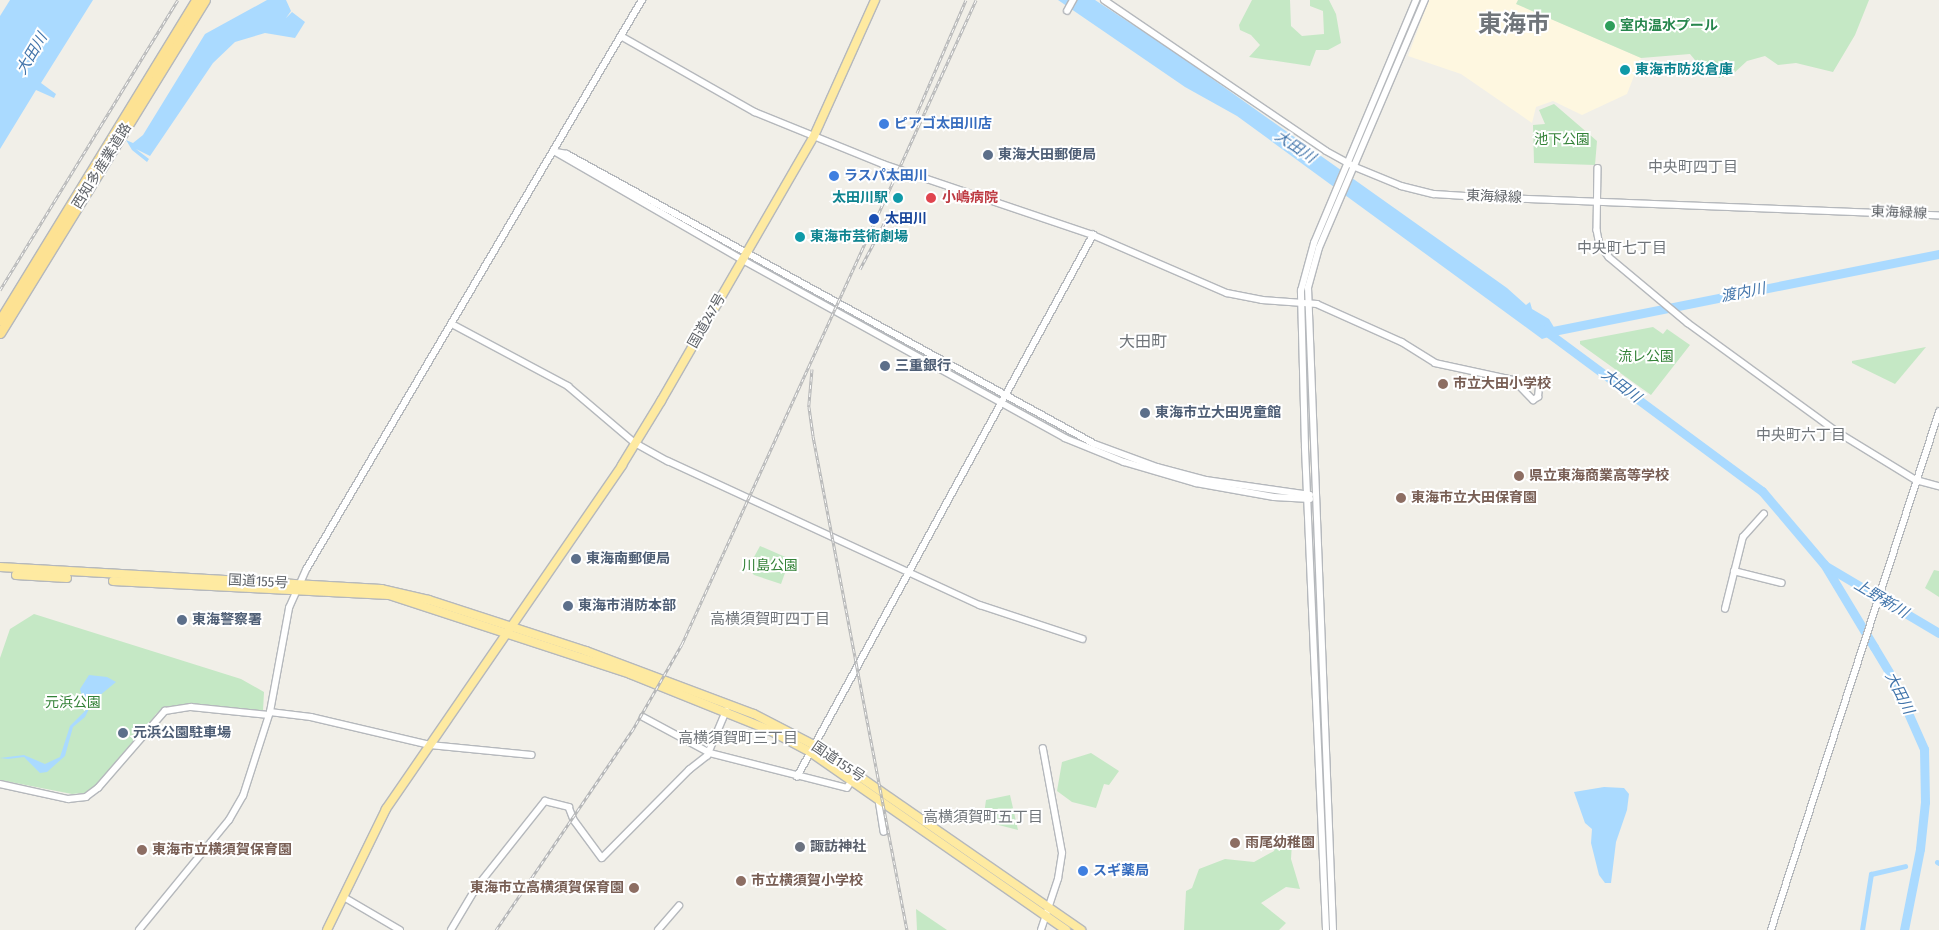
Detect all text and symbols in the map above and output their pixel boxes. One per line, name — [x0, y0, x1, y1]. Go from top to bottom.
district label: 東海市 — [1478, 11, 1550, 39]
place label: 室内温水プール — [1620, 18, 1718, 34]
marker: 室内温水プール — [1604, 20, 1616, 32]
water label: 大田川 — [13, 30, 51, 78]
place label: 東海市防災倉庫 — [1635, 62, 1733, 78]
marker: 東海市防災倉庫 — [1619, 64, 1631, 76]
place label: ピアゴ太田川店 — [894, 116, 992, 132]
marker: ピアゴ太田川店 — [878, 118, 890, 130]
street label: 西知多産業道路 — [69, 120, 135, 212]
water label: 大田川 — [1271, 127, 1319, 167]
park label: 池下公園 — [1534, 132, 1590, 148]
place label: 東海大田郵便局 — [998, 147, 1096, 163]
marker: 東海大田郵便局 — [982, 149, 994, 161]
district label: 中央町四丁目 — [1648, 159, 1738, 177]
place label: ラスパ太田川 — [844, 168, 928, 184]
marker: ラスパ太田川 — [828, 170, 840, 182]
street label: 東海緑線 — [1466, 188, 1522, 206]
place label: 太田川駅 — [832, 190, 888, 206]
place label: 小嶋病院 — [942, 190, 998, 206]
marker: 小嶋病院 — [924, 191, 938, 205]
marker: 太田川駅 — [892, 192, 904, 204]
street label: 東海緑線 — [1871, 204, 1927, 222]
place label: 太田川 — [885, 211, 927, 227]
marker: 太田川 — [867, 212, 881, 226]
place label: 東海市芸術劇場 — [810, 229, 908, 245]
marker: 東海市芸術劇場 — [794, 231, 806, 243]
district label: 中央町七丁目 — [1577, 240, 1667, 258]
water label: 渡内川 — [1719, 280, 1767, 306]
street label: 国道247号 — [685, 291, 729, 351]
district label: 大田町 — [1119, 332, 1167, 352]
park label: 流レ公園 — [1618, 349, 1674, 365]
place label: 三重銀行 — [895, 358, 951, 374]
marker: 三重銀行 — [879, 360, 891, 372]
water label: 大田川 — [1598, 365, 1644, 407]
place label: 市立大田小学校 — [1453, 376, 1551, 392]
marker: 市立大田小学校 — [1437, 378, 1449, 390]
place label: 東海市立大田児童館 — [1155, 405, 1281, 421]
marker: 東海市立大田児童館 — [1139, 407, 1151, 419]
district label: 中央町六丁目 — [1756, 427, 1846, 445]
place label: 県立東海商業高等学校 — [1529, 468, 1669, 484]
marker: 県立東海商業高等学校 — [1513, 470, 1525, 482]
place label: 東海市立大田保育園 — [1411, 490, 1537, 506]
marker: 東海市立大田保育園 — [1395, 492, 1407, 504]
place label: 東海南郵便局 — [586, 551, 670, 567]
marker: 東海南郵便局 — [570, 553, 582, 565]
park label: 川島公園 — [742, 558, 798, 574]
street label: 国道155号 — [227, 572, 289, 592]
water label: 上野新川 — [1851, 576, 1911, 622]
place label: 東海市消防本部 — [578, 598, 676, 614]
marker: 東海市消防本部 — [562, 600, 574, 612]
district label: 高横須賀町四丁目 — [710, 611, 830, 629]
place label: 東海警察署 — [192, 612, 262, 628]
marker: 東海警察署 — [176, 614, 188, 626]
water label: 大田川 — [1881, 669, 1917, 717]
park label: 元浜公園 — [45, 695, 101, 711]
place label: 元浜公園駐車場 — [133, 725, 231, 741]
marker: 元浜公園駐車場 — [117, 727, 129, 739]
district label: 高横須賀町三丁目 — [678, 730, 798, 748]
street label: 国道155号 — [808, 738, 868, 786]
district label: 高横須賀町五丁目 — [923, 809, 1043, 827]
place label: 雨尾幼稚園 — [1245, 835, 1315, 851]
marker: 雨尾幼稚園 — [1229, 837, 1241, 849]
place label: 諏訪神社 — [810, 839, 866, 855]
marker: 諏訪神社 — [794, 841, 806, 853]
place label: 東海市立横須賀保育園 — [152, 842, 292, 858]
marker: 東海市立横須賀保育園 — [136, 844, 148, 856]
place label: スギ薬局 — [1093, 863, 1149, 879]
marker: スギ薬局 — [1077, 865, 1089, 877]
place label: 市立横須賀小学校 — [751, 873, 863, 889]
marker: 市立横須賀小学校 — [735, 875, 747, 887]
place label: 東海市立高横須賀保育園 — [470, 880, 624, 896]
marker: 東海市立高横須賀保育園 — [628, 882, 640, 894]

